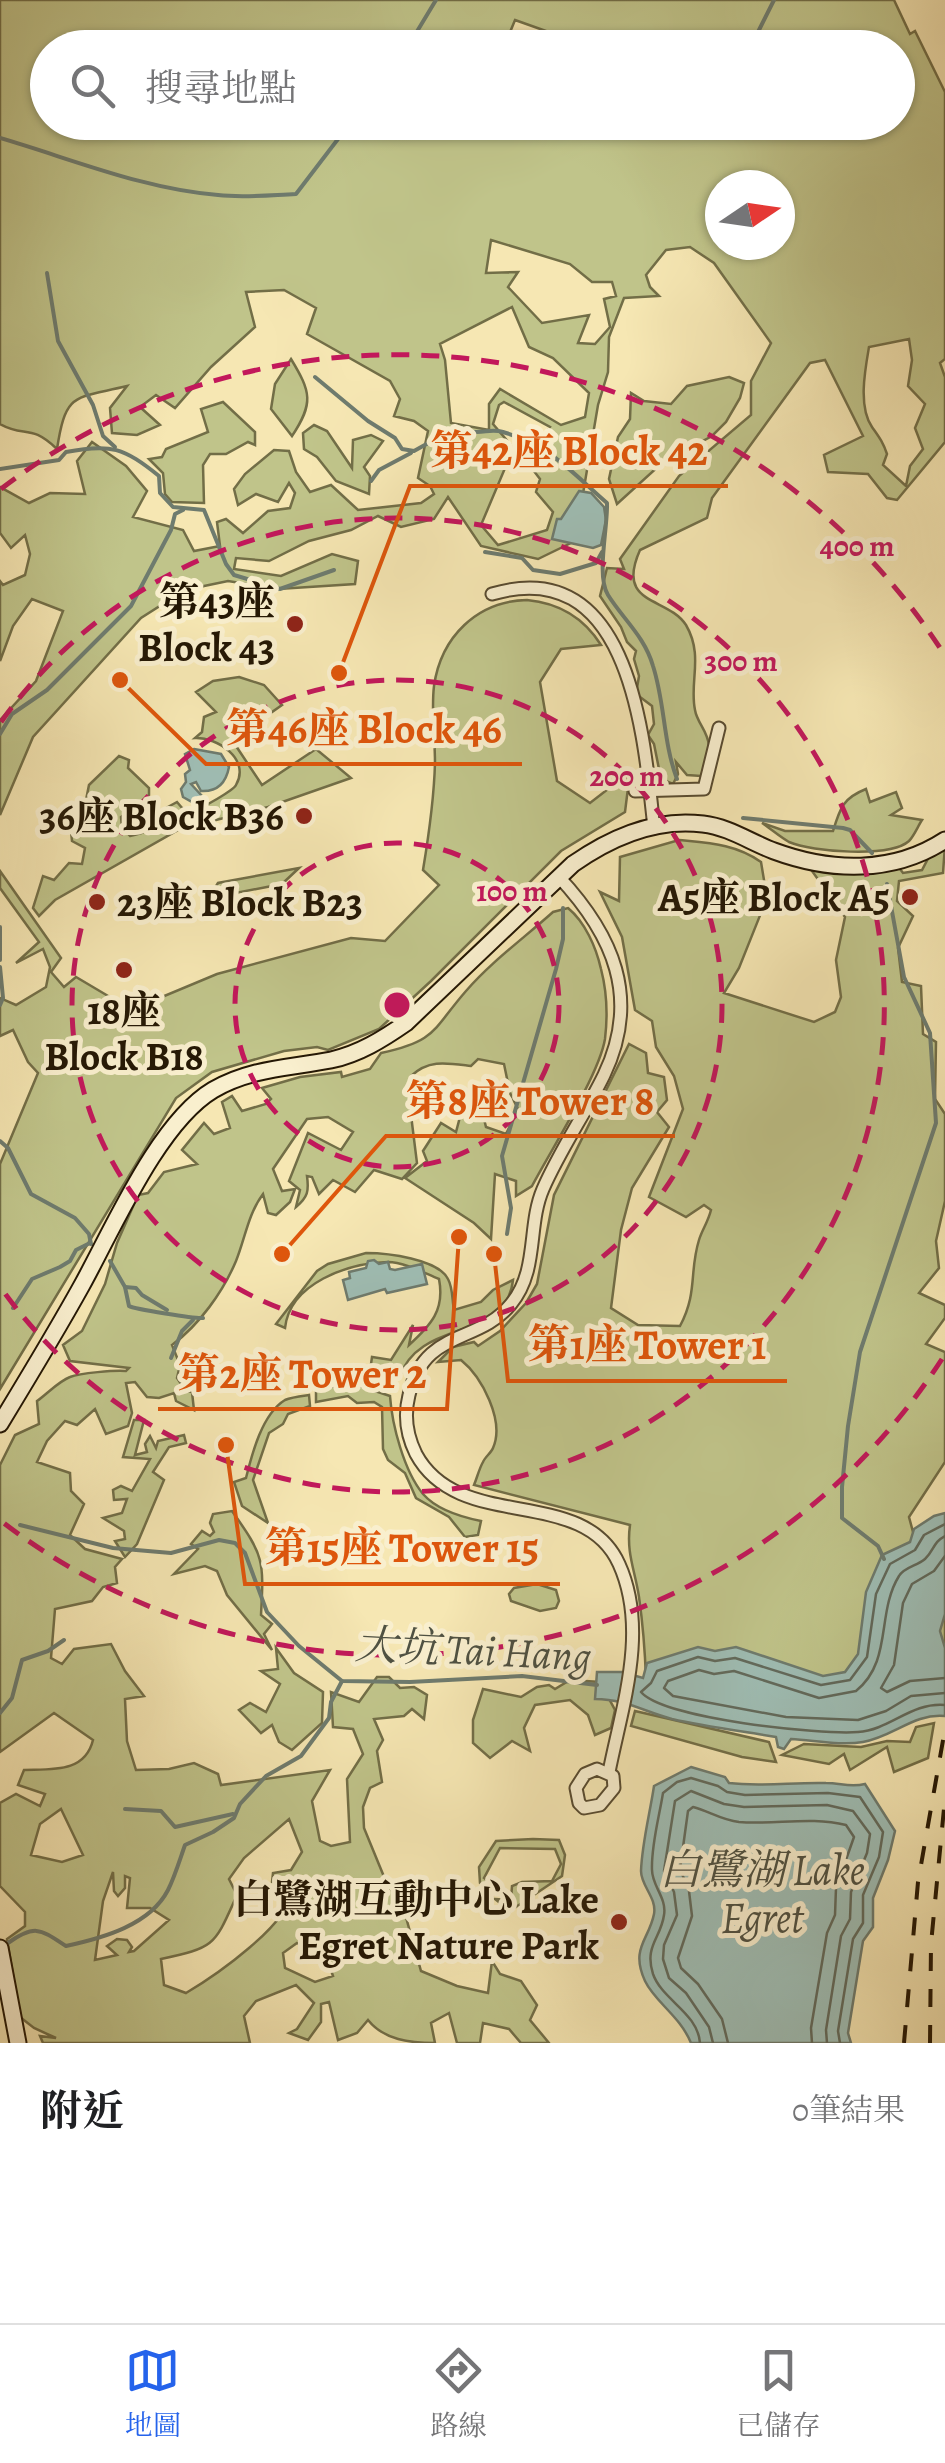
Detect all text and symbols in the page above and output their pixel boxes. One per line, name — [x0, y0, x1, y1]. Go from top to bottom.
search box — [30, 30, 915, 140]
icon: search — [65, 58, 120, 113]
text: 搜尋地點 — [145, 62, 297, 114]
north arrow — [705, 170, 795, 260]
callout: 第42座 Block 42 — [410, 414, 728, 486]
text: 第42座 Block 42 — [430, 422, 708, 479]
text: 400 m — [820, 526, 894, 566]
place label: 第43座 Block 43 — [138, 574, 275, 675]
marker: 第43座 Block 43 — [284, 613, 306, 635]
text: 300 m — [704, 641, 778, 681]
callout: 第46座 Block 46 — [206, 692, 522, 764]
text: 第46座 Block 46 — [226, 700, 502, 757]
text: 200 m — [589, 756, 665, 796]
place label: 36座 Block B36 — [39, 789, 284, 844]
marker: 36座 Block B36 — [293, 805, 315, 827]
place label: A5座 Block A5 — [657, 870, 890, 925]
text: 100 m — [476, 871, 548, 911]
place label: 23座 Block B23 — [117, 875, 363, 930]
marker: A5座 Block A5 — [899, 886, 921, 908]
marker: 23座 Block B23 — [86, 891, 108, 913]
marker: 18座 Block B18 — [113, 959, 135, 981]
place label: 18座 Block B18 — [44, 983, 204, 1084]
centre of rings — [379, 987, 415, 1023]
callout: 第8座 Tower 8 — [386, 1064, 675, 1136]
text: 第8座 Tower 8 — [406, 1072, 654, 1129]
callout: 第1座 Tower 1 — [508, 1309, 787, 1381]
text: 第1座 Tower 1 — [528, 1316, 766, 1373]
callout: 第2座 Tower 2 — [158, 1337, 447, 1409]
text: 第2座 Tower 2 — [177, 1345, 427, 1402]
callout: 第15座 Tower 15 — [245, 1512, 560, 1584]
text: 第15座 Tower 15 — [265, 1519, 539, 1576]
water label: 大坑 Tai Hang — [353, 1615, 593, 1685]
water label: 白鷺湖 Lake Egret — [659, 1841, 865, 1946]
place label: 白鷺湖互動中心 Lake Egret Nature Park — [233, 1872, 599, 1973]
marker: 白鷺湖互動中心 Lake Egret Nature Park — [608, 1911, 630, 1933]
text: 附近 — [40, 2082, 124, 2139]
text: 0筆結果 — [792, 2088, 905, 2132]
tab: 地圖 — [125, 2343, 181, 2445]
tab: 路線 — [430, 2343, 486, 2445]
tab: 已儲存 — [736, 2343, 820, 2445]

